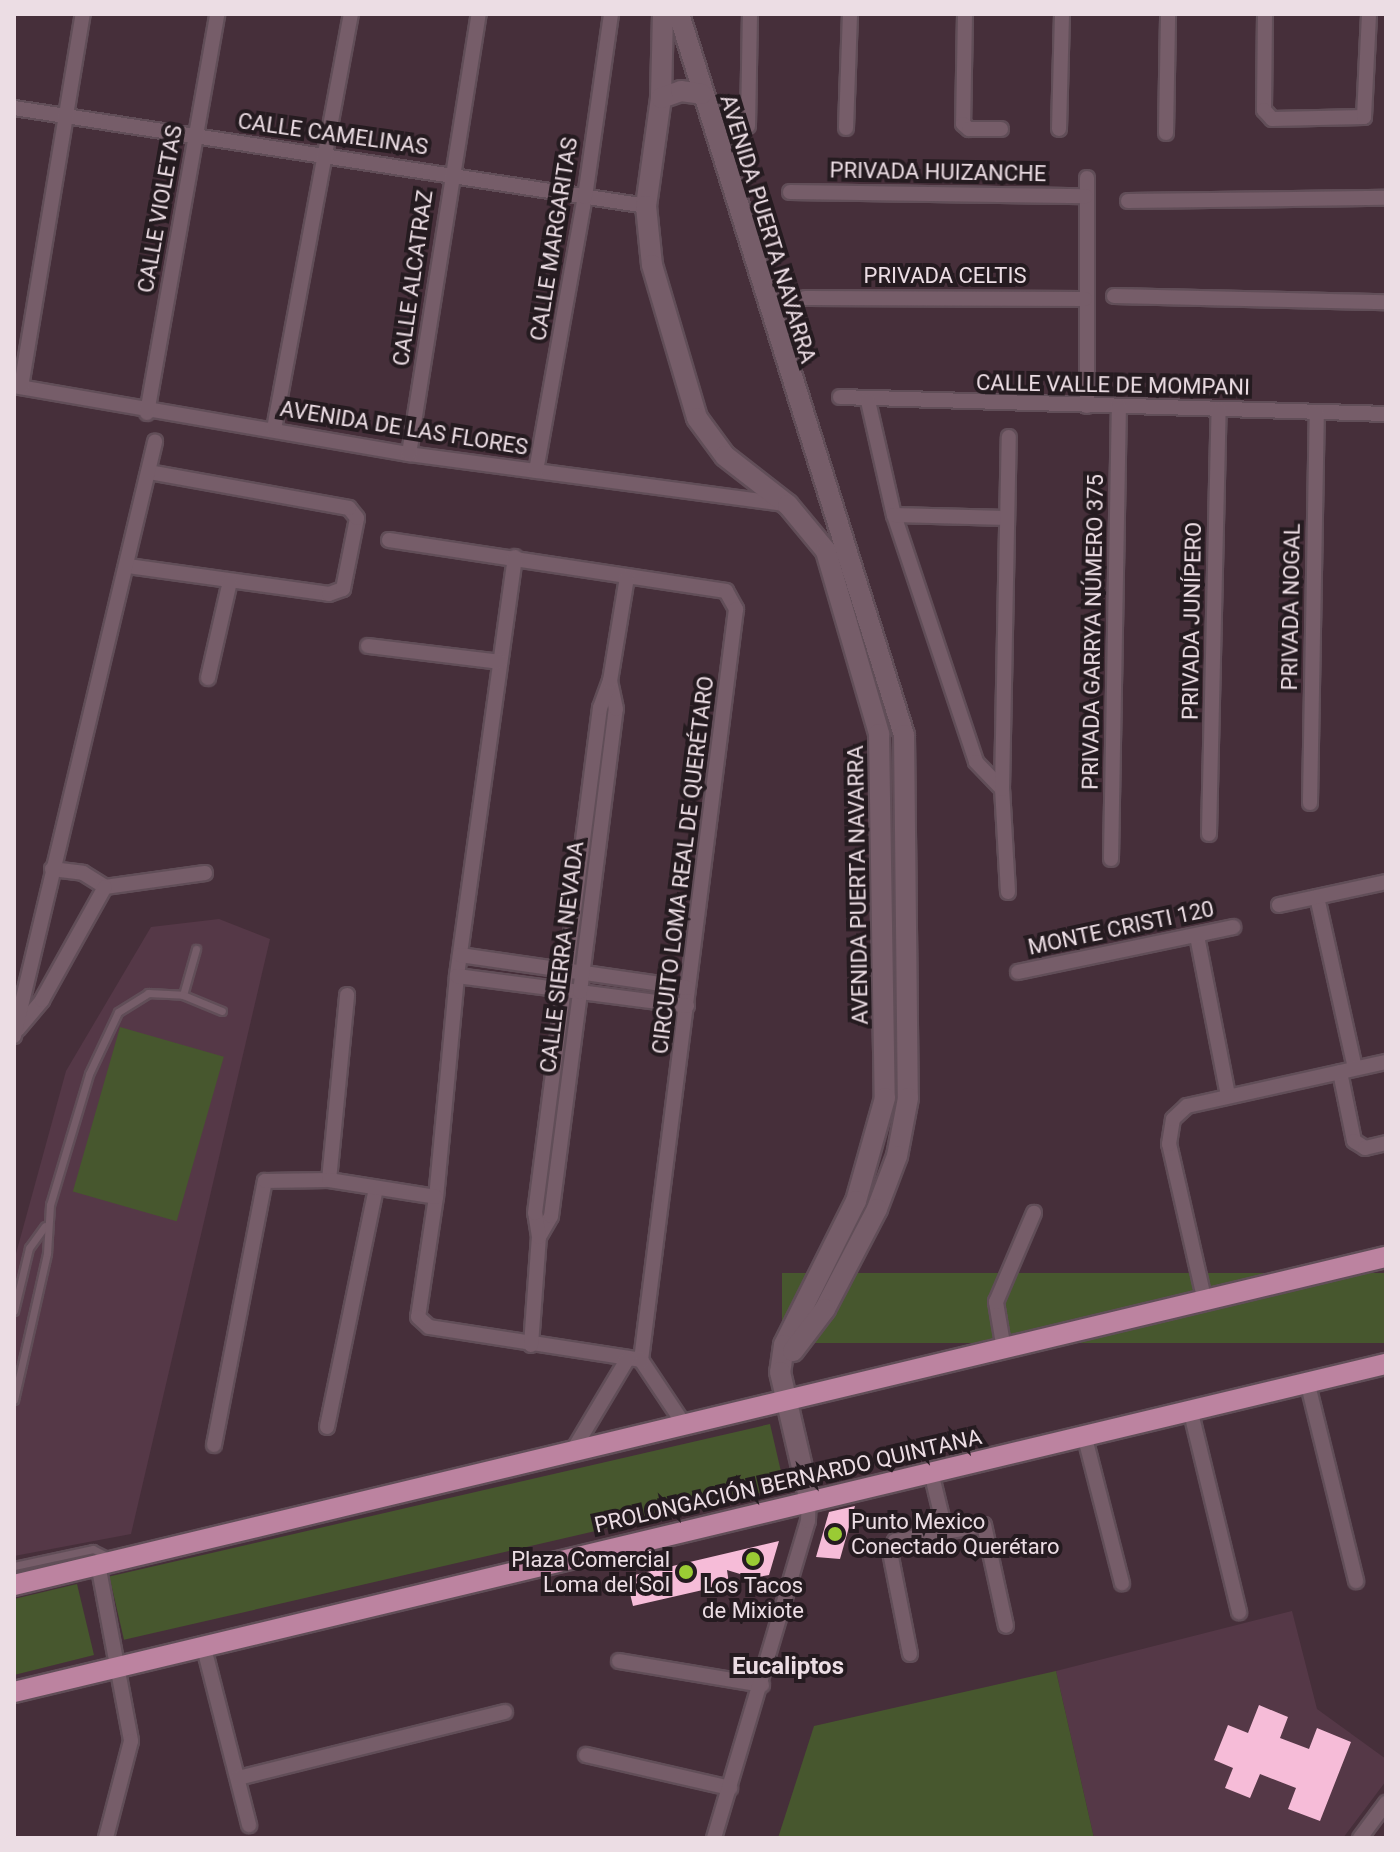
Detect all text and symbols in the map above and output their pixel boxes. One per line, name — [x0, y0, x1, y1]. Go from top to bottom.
street label: AVENIDA PUERTA NAVARRA — [715, 92, 821, 366]
street label: CALLE CAMELINAS — [236, 108, 430, 160]
street label: CALLE VIOLETAS — [132, 123, 188, 295]
street label: CALLE MARGARITAS — [525, 135, 583, 343]
street label: PRIVADA HUIZANCHE — [829, 157, 1047, 187]
street label: CALLE ALCATRAZ — [388, 188, 438, 368]
street label: PRIVADA CELTIS — [864, 263, 1026, 289]
street label: CALLE VALLE DE MOMPANI — [976, 369, 1250, 401]
street label: AVENIDA DE LAS FLORES — [278, 395, 530, 461]
street label: PRIVADA GARRYA NÚMERO 375 — [1077, 474, 1109, 790]
street label: PRIVADA JUNÍPERO — [1177, 522, 1207, 720]
street label: PRIVADA NOGAL — [1276, 523, 1306, 691]
street label: CIRCUITO LOMA REAL DE QUERÉTARO — [647, 674, 719, 1056]
street label: AVENIDA PUERTA NAVARRA — [842, 745, 874, 1025]
street label: CALLE SIERRA NEVADA — [535, 840, 589, 1074]
street label: MONTE CRISTI 120 — [1026, 895, 1216, 961]
street label: PROLONGACIÓN BERNARDO QUINTANA — [592, 1424, 984, 1538]
place label: Punto Mexico Conectado Querétaro — [851, 1508, 1060, 1560]
marker: Punto Mexico Conectado Querétaro — [826, 1525, 844, 1543]
place label: Plaza Comercial Loma del Sol — [511, 1546, 670, 1598]
marker: Los Tacos de Mixiote — [744, 1550, 762, 1568]
marker: Plaza Comercial Loma del Sol — [677, 1563, 695, 1581]
place label: Los Tacos de Mixiote — [702, 1572, 804, 1624]
district label: Eucaliptos — [732, 1653, 844, 1681]

